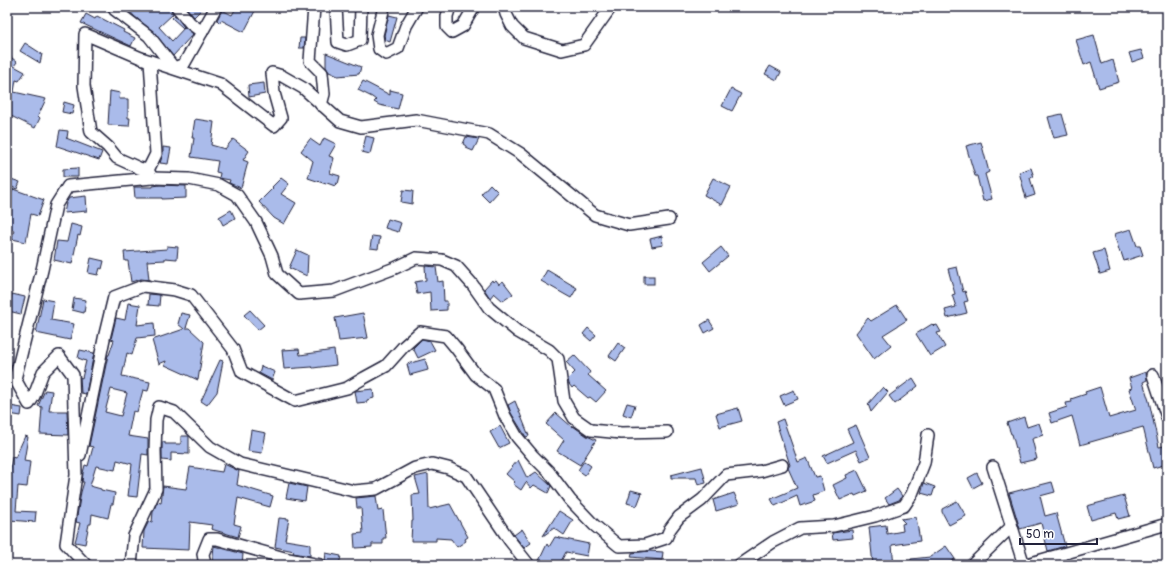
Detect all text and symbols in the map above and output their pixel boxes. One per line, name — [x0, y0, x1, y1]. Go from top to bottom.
scale bar — [1020, 520, 1097, 546]
text: 50 m — [1026, 527, 1054, 542]

